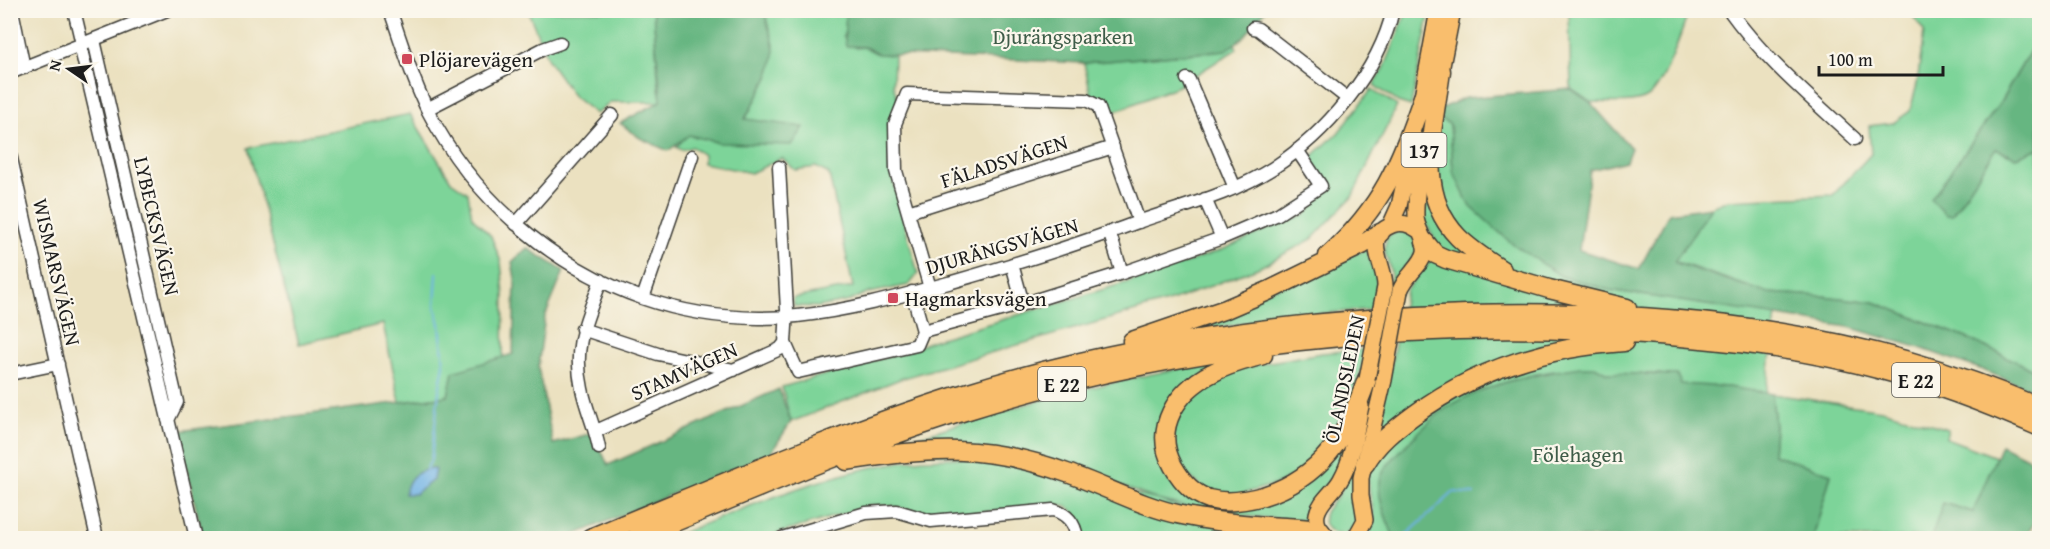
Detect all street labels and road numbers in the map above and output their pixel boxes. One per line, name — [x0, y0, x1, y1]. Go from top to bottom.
street label: FÄLADSVÄGEN — [936, 126, 1072, 196]
road number: 137 — [1402, 133, 1446, 167]
street label: LYBECKSVÄGEN — [126, 154, 188, 299]
street label: WISMARSVÄGEN — [25, 195, 89, 349]
street label: DJURÄNGSVÄGEN — [922, 209, 1082, 283]
street label: ÖLANDSLEDEN — [1315, 312, 1373, 446]
street label: STAMVÄGEN — [626, 334, 743, 408]
road number: E 22 — [1892, 363, 1940, 397]
road number: E 22 — [1038, 367, 1086, 401]

